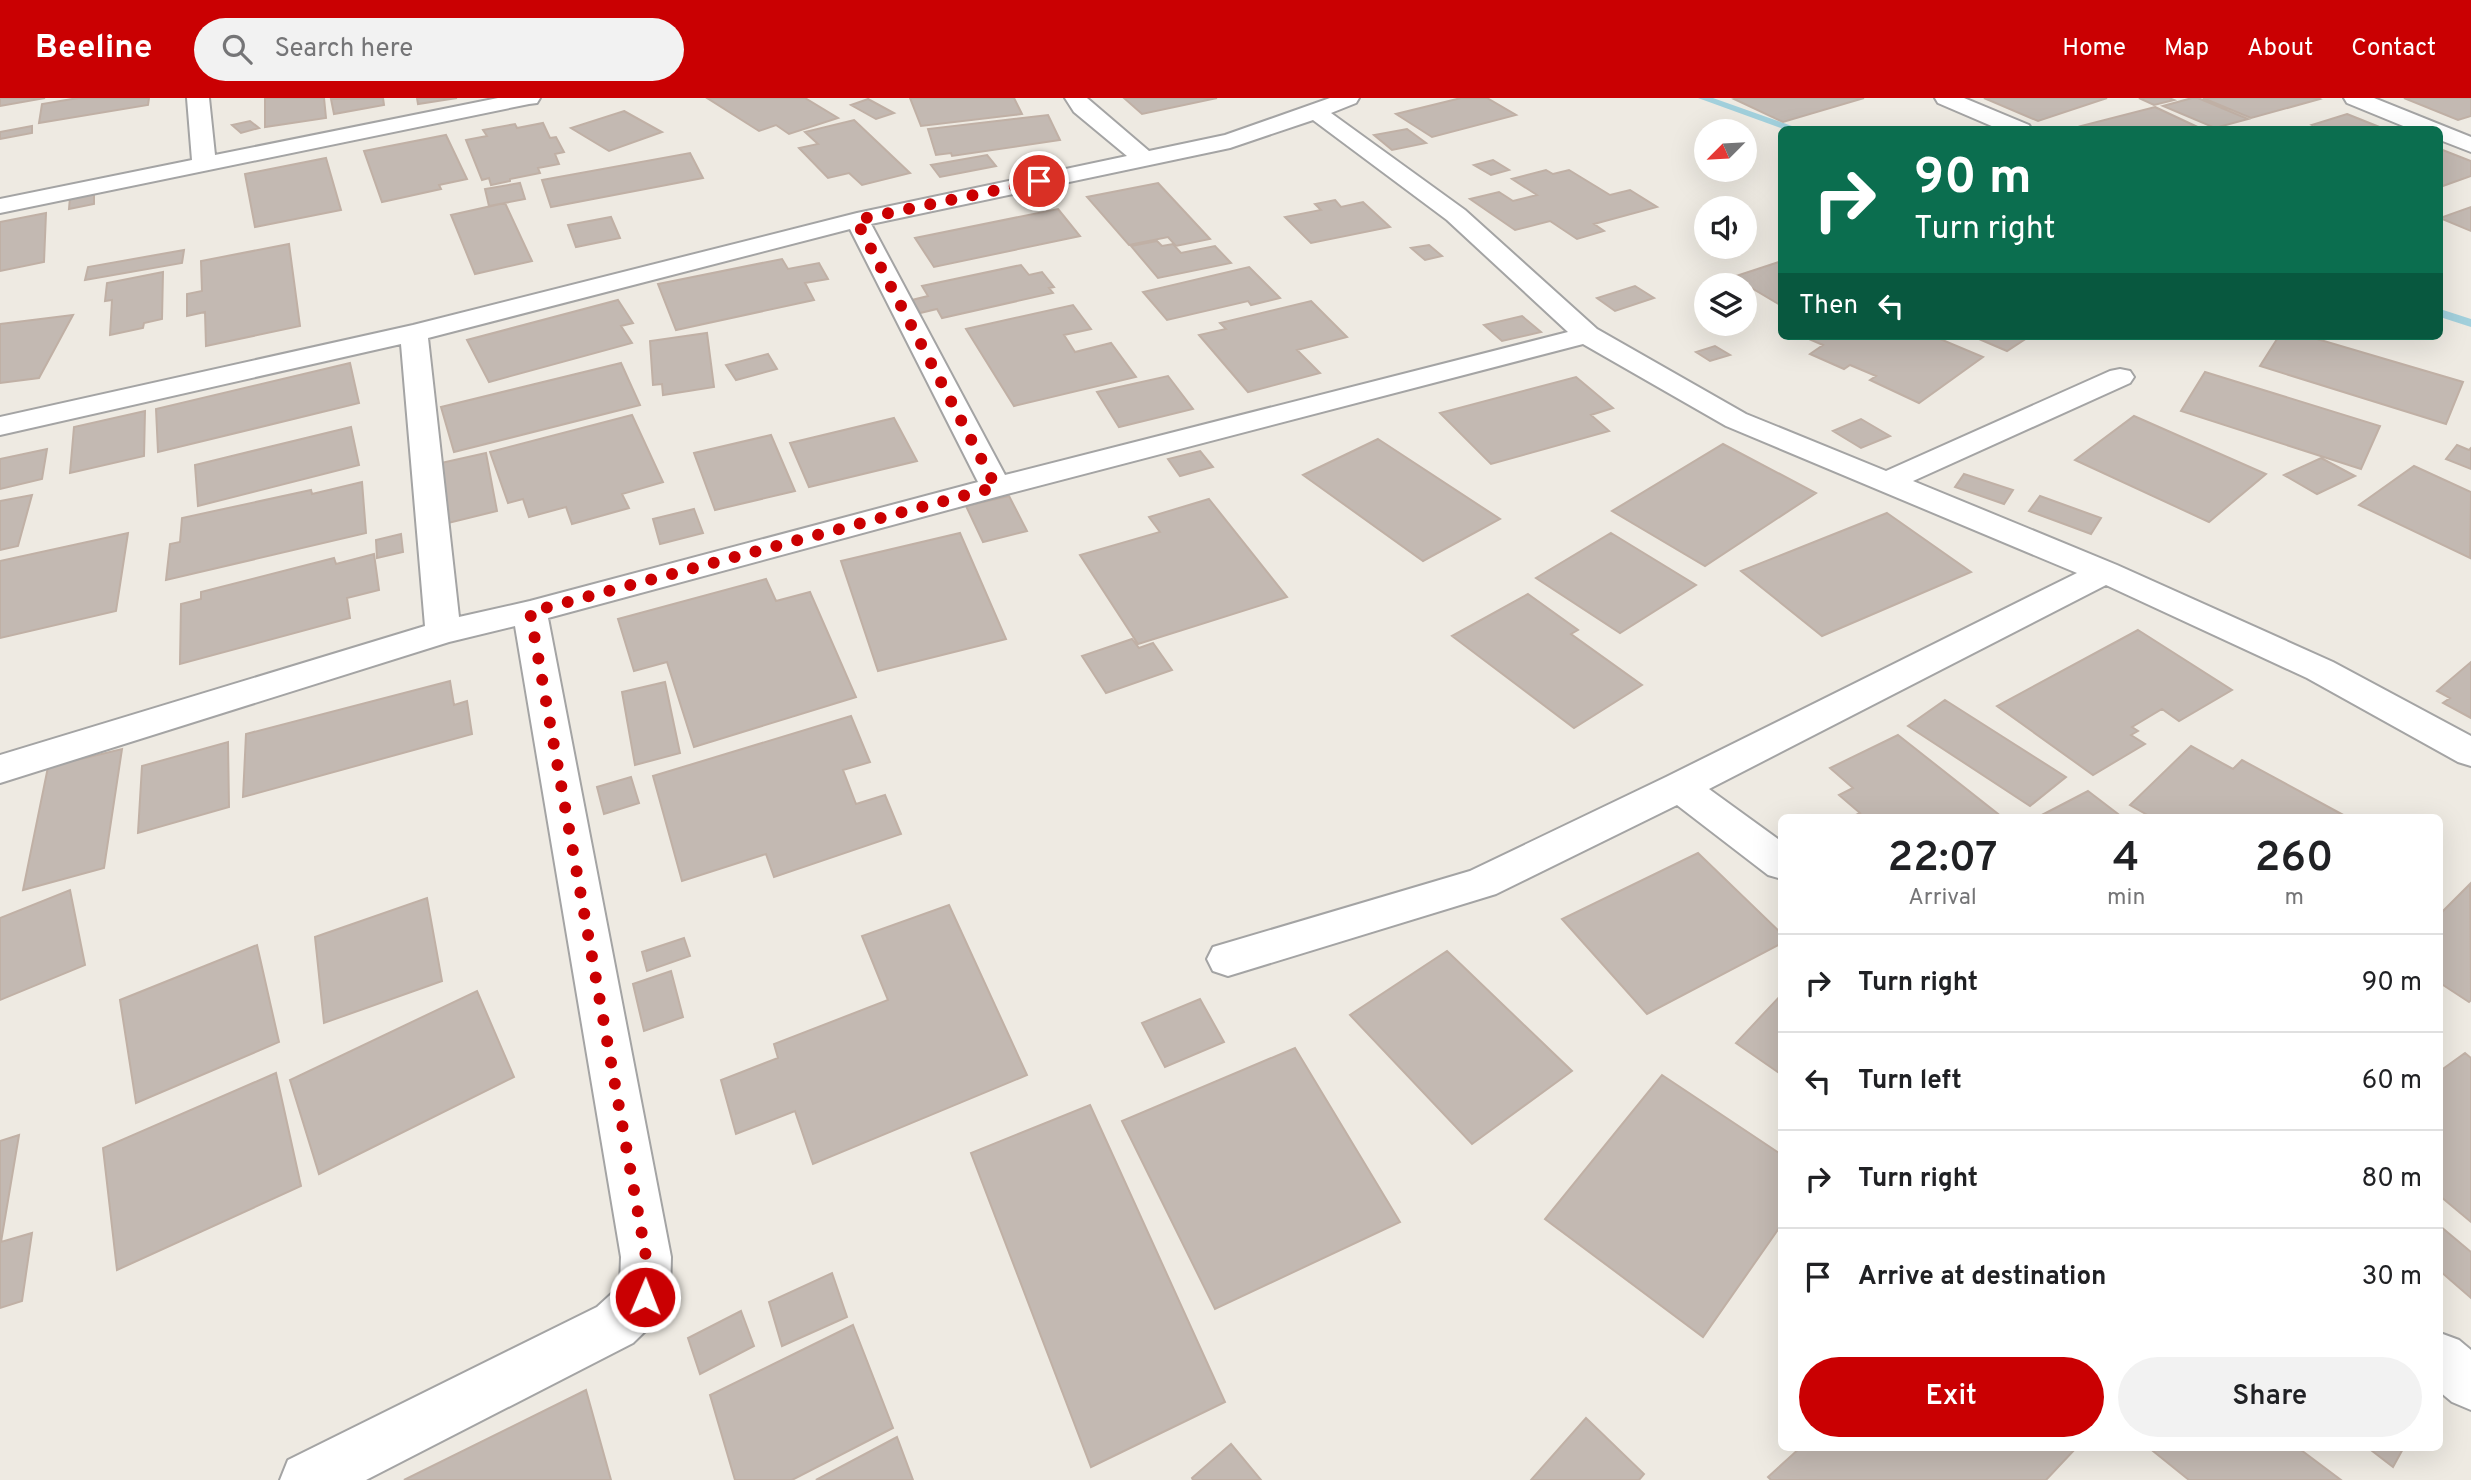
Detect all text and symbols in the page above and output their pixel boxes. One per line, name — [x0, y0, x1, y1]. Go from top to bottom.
search box — [194, 18, 684, 81]
text: Beeline — [35, 28, 152, 70]
icon: search — [218, 30, 256, 68]
text: Search here — [274, 33, 413, 66]
text: Home — [2062, 34, 2126, 64]
text: Map — [2164, 34, 2209, 64]
text: About — [2247, 34, 2313, 64]
text: Contact — [2351, 34, 2436, 64]
north arrow — [1694, 119, 1757, 182]
map controls — [1694, 119, 1757, 336]
text: 90 m — [1914, 149, 2032, 211]
pin — [1009, 151, 1069, 211]
icon: right — [1799, 154, 1890, 245]
icon: arrive — [1020, 162, 1058, 200]
button: sound — [1694, 196, 1757, 259]
text: Turn right — [1914, 210, 2056, 250]
button: layers — [1694, 273, 1757, 336]
icon: left — [1872, 287, 1910, 325]
text: Then — [1799, 290, 1858, 323]
text: 22:07 — [1887, 833, 1998, 886]
text: 4 — [2113, 833, 2140, 886]
text: 260 — [2255, 833, 2333, 886]
text: Arrival — [1908, 884, 1977, 913]
text: min — [2107, 884, 2145, 913]
text: m — [2284, 884, 2304, 913]
icon: right — [1799, 964, 1837, 1002]
text: Turn right — [1858, 967, 1978, 1000]
text: 90 m — [2362, 967, 2422, 1000]
icon: left — [1799, 1062, 1837, 1100]
text: Turn left — [1858, 1065, 1962, 1098]
text: 60 m — [2362, 1065, 2422, 1098]
icon: right — [1799, 1160, 1837, 1198]
text: Turn right — [1858, 1163, 1978, 1196]
text: 80 m — [2362, 1163, 2422, 1196]
icon: arrive — [1799, 1258, 1837, 1296]
position arrow — [608, 1260, 682, 1334]
text: Arrive at destination — [1858, 1261, 2106, 1294]
text: 30 m — [2362, 1261, 2422, 1294]
button: Exit — [1799, 1357, 2104, 1437]
button: Share — [2118, 1357, 2422, 1437]

